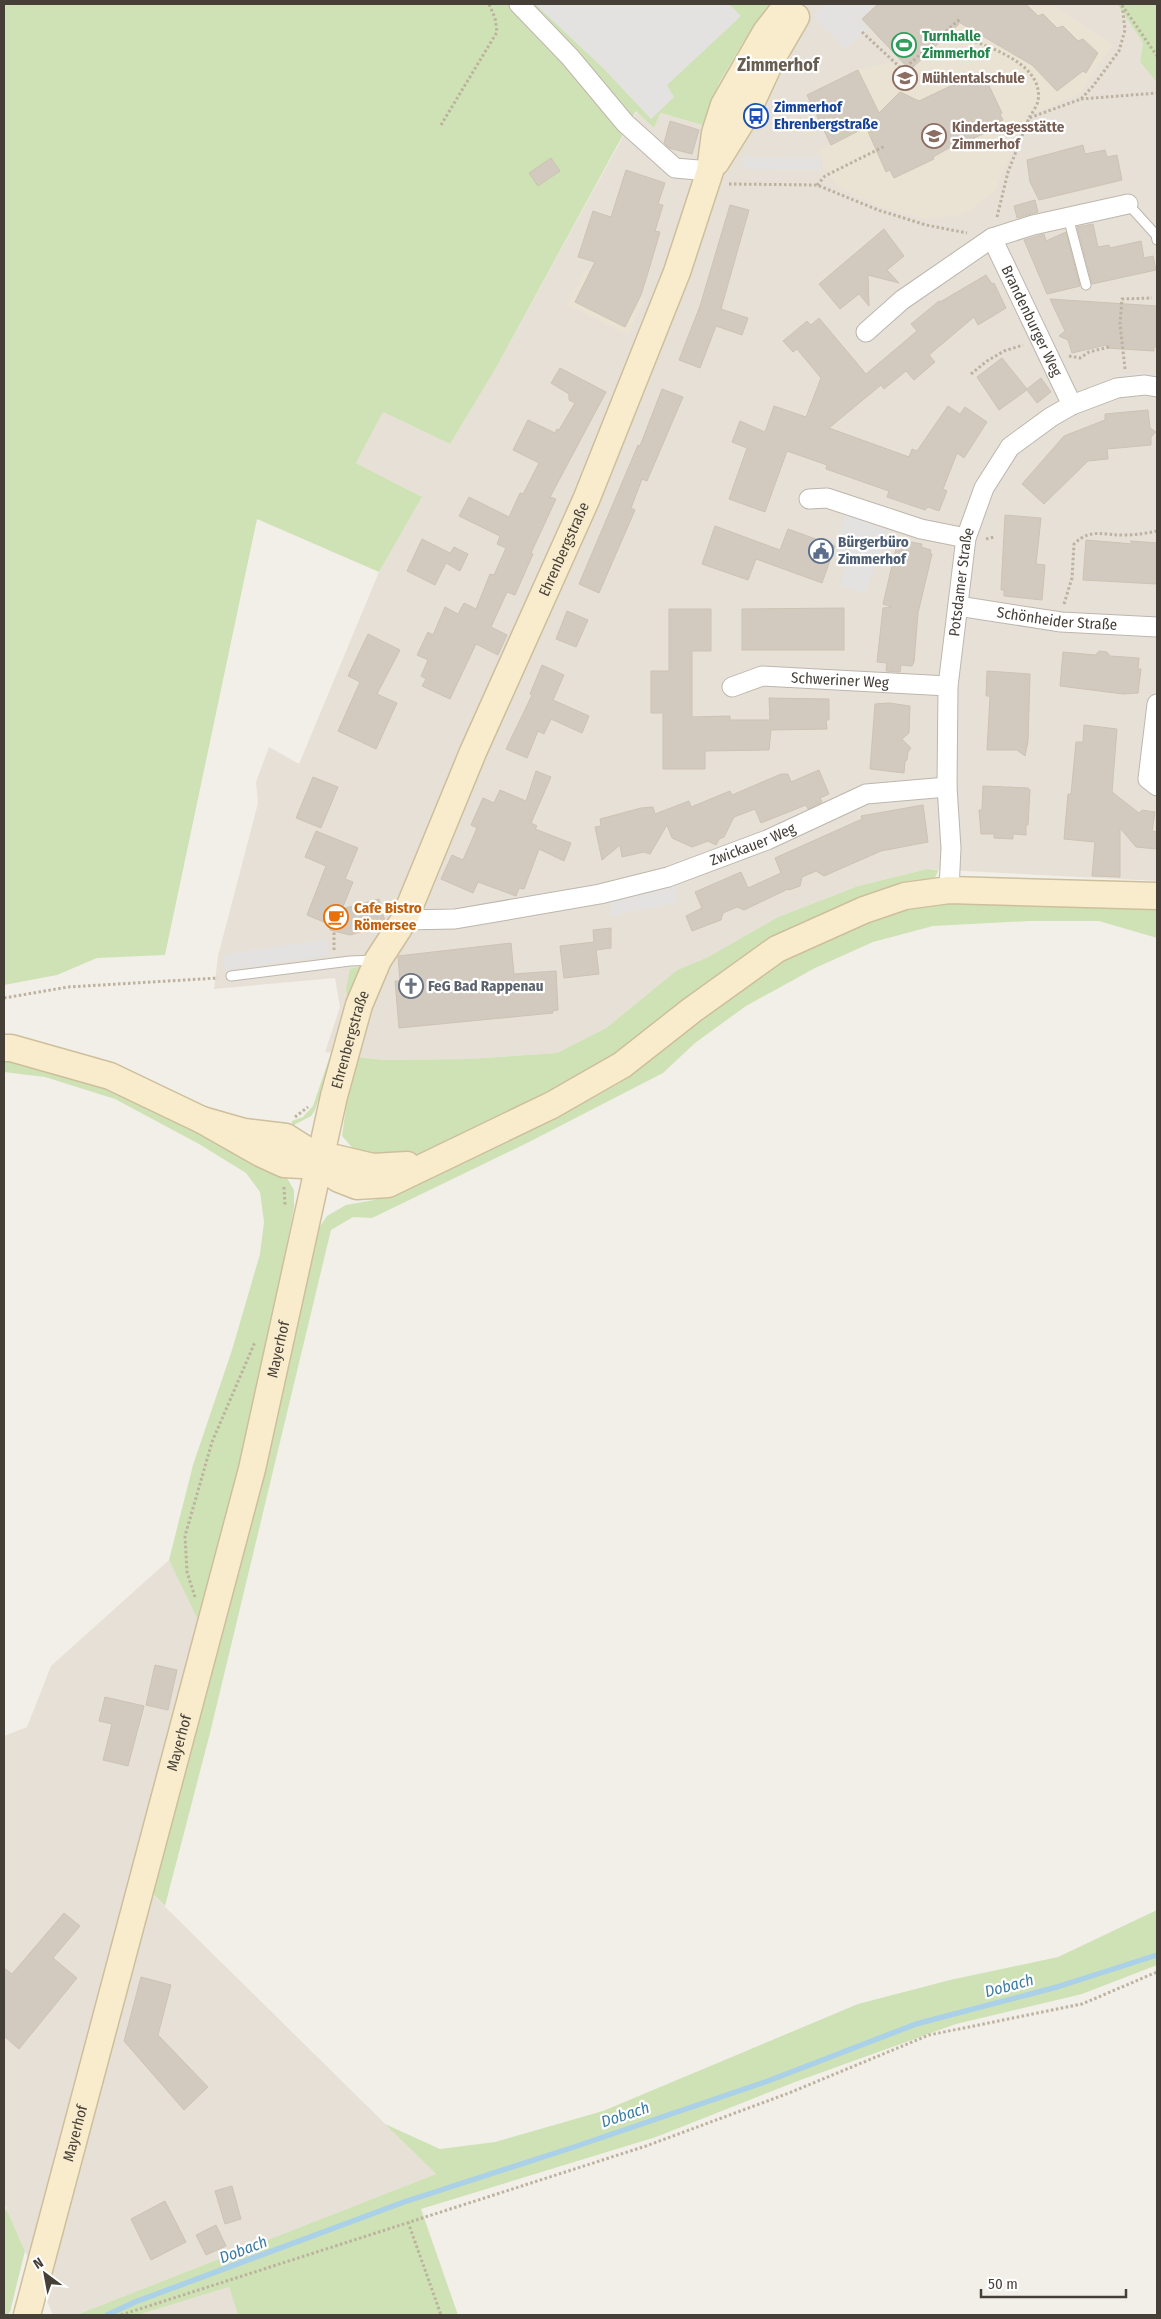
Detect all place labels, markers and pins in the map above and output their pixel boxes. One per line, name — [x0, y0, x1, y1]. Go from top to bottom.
place label: Turnhalle Zimmerhof — [922, 27, 991, 62]
sports icon: Turnhalle Zimmerhof — [891, 32, 917, 58]
school or university icon: Mühlentalschule — [892, 65, 918, 91]
place label: Mühlentalschule — [922, 69, 1025, 87]
place label: Zimmerhof Ehrenbergstraße — [774, 98, 879, 133]
bus stop icon: Zimmerhof Ehrenbergstraße — [743, 103, 769, 129]
place label: Kindertagesstätte Zimmerhof — [952, 118, 1065, 153]
school or university icon: Kindertagesstätte Zimmerhof — [921, 123, 947, 149]
place label: Bürgerbüro Zimmerhof — [838, 533, 909, 568]
public building icon: Bürgerbüro Zimmerhof — [808, 538, 834, 564]
place label: Cafe Bistro Römersee — [354, 899, 422, 934]
cafe icon: Cafe Bistro Römersee — [323, 904, 349, 930]
church icon: FeG Bad Rappenau — [398, 973, 424, 999]
place label: FeG Bad Rappenau — [428, 977, 544, 995]

